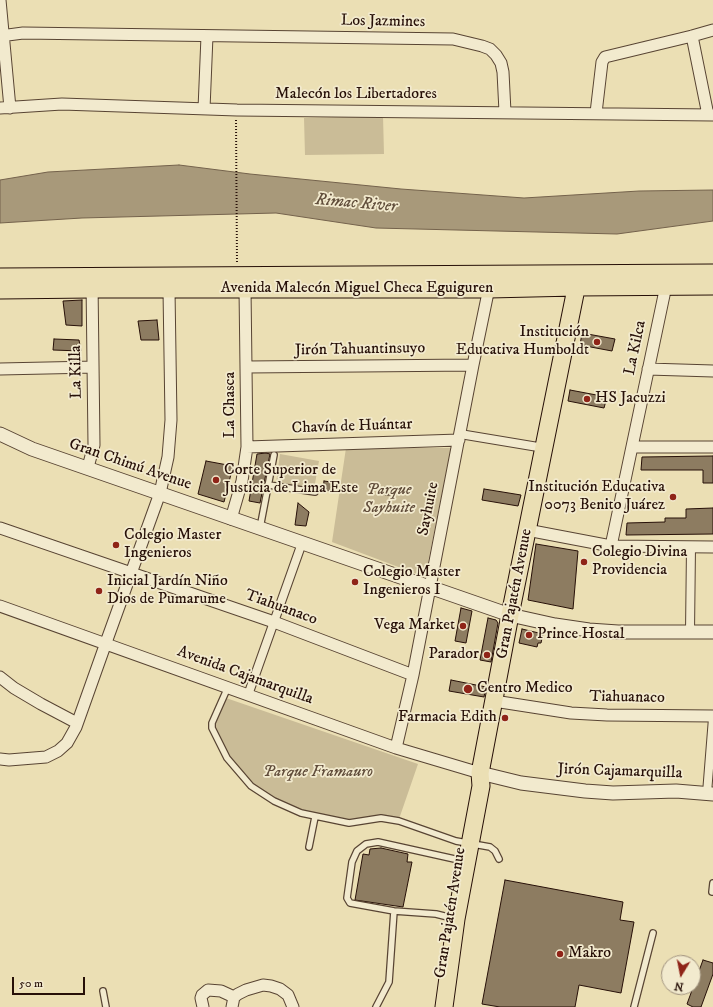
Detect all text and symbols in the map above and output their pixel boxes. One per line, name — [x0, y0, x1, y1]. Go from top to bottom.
street label: Los Jazmines — [341, 12, 425, 32]
street label: Malecón los Libertadores — [275, 85, 437, 105]
water label: Rimac River — [314, 190, 398, 218]
street label: Avenida Malecón Miguel Checa Eguiguren — [221, 279, 493, 299]
street label: La Kilca — [621, 319, 651, 377]
place label: Institución Educativa Humboldt — [456, 323, 589, 361]
marker: Institución Educativa Humboldt — [592, 337, 602, 347]
street label: Jirón Tahuantinsuyo — [295, 339, 425, 361]
street label: La Killa — [67, 345, 87, 399]
street label: La Chasca — [221, 372, 241, 438]
place label: HS Jacuzzi — [595, 389, 666, 409]
marker: HS Jacuzzi — [582, 394, 592, 404]
street label: Chavín de Huántar — [291, 415, 413, 439]
street label: Gran Chimú Avenue — [66, 435, 194, 495]
place label: Corte Superior de Justicia de Lima Este — [224, 461, 358, 499]
marker: Corte Superior de Justicia de Lima Este — [211, 475, 221, 485]
place label: Institución Educativa 0073 Benito Juárez — [528, 478, 665, 516]
street label: Sayhuite — [414, 480, 444, 538]
park label: Parque Sayhuite — [363, 481, 415, 519]
marker: Institución Educativa 0073 Benito Juárez — [668, 492, 678, 502]
place label: Colegio Master Ingenieros — [124, 526, 221, 564]
street label: Gran Pajatén Avenue — [493, 527, 537, 661]
marker: Colegio Master Ingenieros — [111, 540, 121, 550]
place label: Colegio Divina Providencia — [592, 543, 687, 581]
marker: Colegio Divina Providencia — [579, 557, 589, 567]
place label: Colegio Master Ingenieros I — [363, 563, 460, 601]
place label: Inicial Jardín Niño Dios de Pumarume — [107, 572, 228, 610]
marker: Colegio Master Ingenieros I — [350, 577, 360, 587]
marker: Inicial Jardín Niño Dios de Pumarume — [94, 586, 104, 596]
street label: Tiahuanaco — [242, 586, 320, 630]
place label: Vega Market — [374, 616, 455, 636]
marker: Vega Market — [458, 621, 468, 631]
place label: Prince Hostal — [537, 625, 625, 645]
marker: Prince Hostal — [524, 630, 534, 640]
street label: Avenida Cajamarquilla — [174, 642, 316, 710]
place label: Parador — [428, 645, 479, 665]
marker: Parador — [482, 650, 492, 660]
place label: Centro Medico — [477, 679, 573, 699]
marker: Centro Medico — [462, 683, 474, 695]
street label: Tiahuanaco — [589, 688, 665, 708]
place label: Farmacia Edith — [398, 708, 497, 728]
marker: Farmacia Edith — [500, 713, 510, 723]
street label: Jirón Cajamarquilla — [557, 760, 683, 784]
park label: Parque Framauro — [263, 763, 373, 783]
street label: Gran Pajatén Avenue — [431, 846, 471, 980]
place label: Makro — [568, 944, 611, 964]
marker: Makro — [555, 949, 565, 959]
north arrow — [661, 955, 701, 995]
scale bar — [14, 969, 87, 995]
text: 50 m — [19, 976, 43, 991]
text: N — [673, 978, 685, 994]

